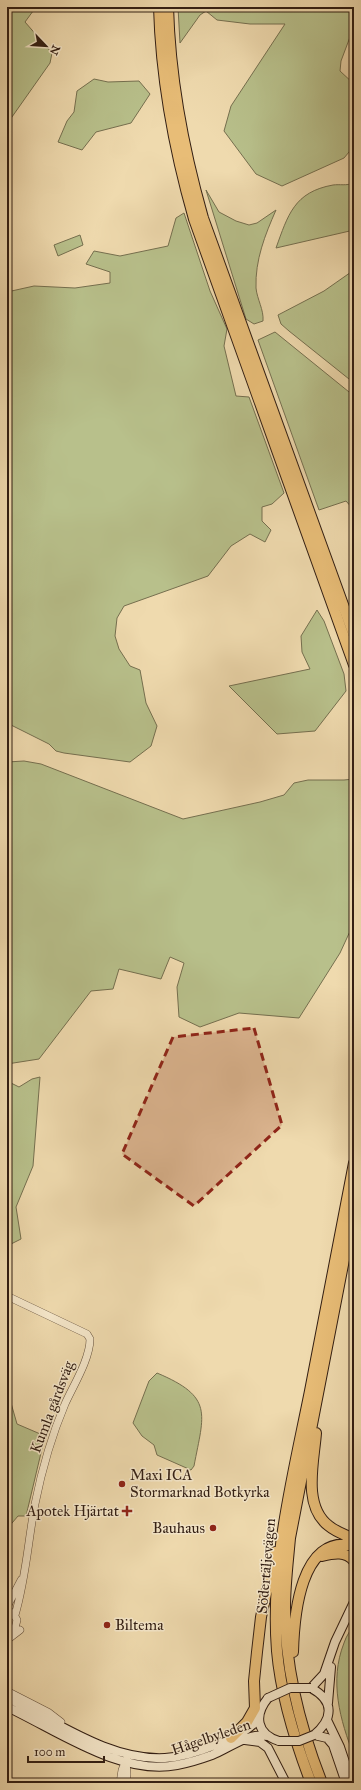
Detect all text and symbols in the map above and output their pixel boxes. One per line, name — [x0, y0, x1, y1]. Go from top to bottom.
north arrow — [26, 26, 66, 66]
text: N — [46, 43, 62, 58]
street label: Kumla gårdsväg — [26, 1358, 78, 1456]
place label: Maxi ICA Stormarknad Botkyrka — [130, 1466, 270, 1501]
marker: Maxi ICA Stormarknad Botkyrka — [117, 1479, 127, 1489]
place label: Apotek Hjärtat — [25, 1502, 120, 1520]
marker: Apotek Hjärtat — [122, 1506, 132, 1516]
street label: Södertäljevägen — [253, 1517, 279, 1615]
place label: Bauhaus — [153, 1519, 205, 1537]
marker: Bauhaus — [208, 1523, 218, 1533]
place label: Biltema — [115, 1616, 164, 1634]
marker: Biltema — [102, 1620, 112, 1630]
street label: Hågelbyleden — [169, 1715, 253, 1759]
scale bar — [28, 1738, 104, 1764]
text: 100 m — [34, 1745, 65, 1759]

